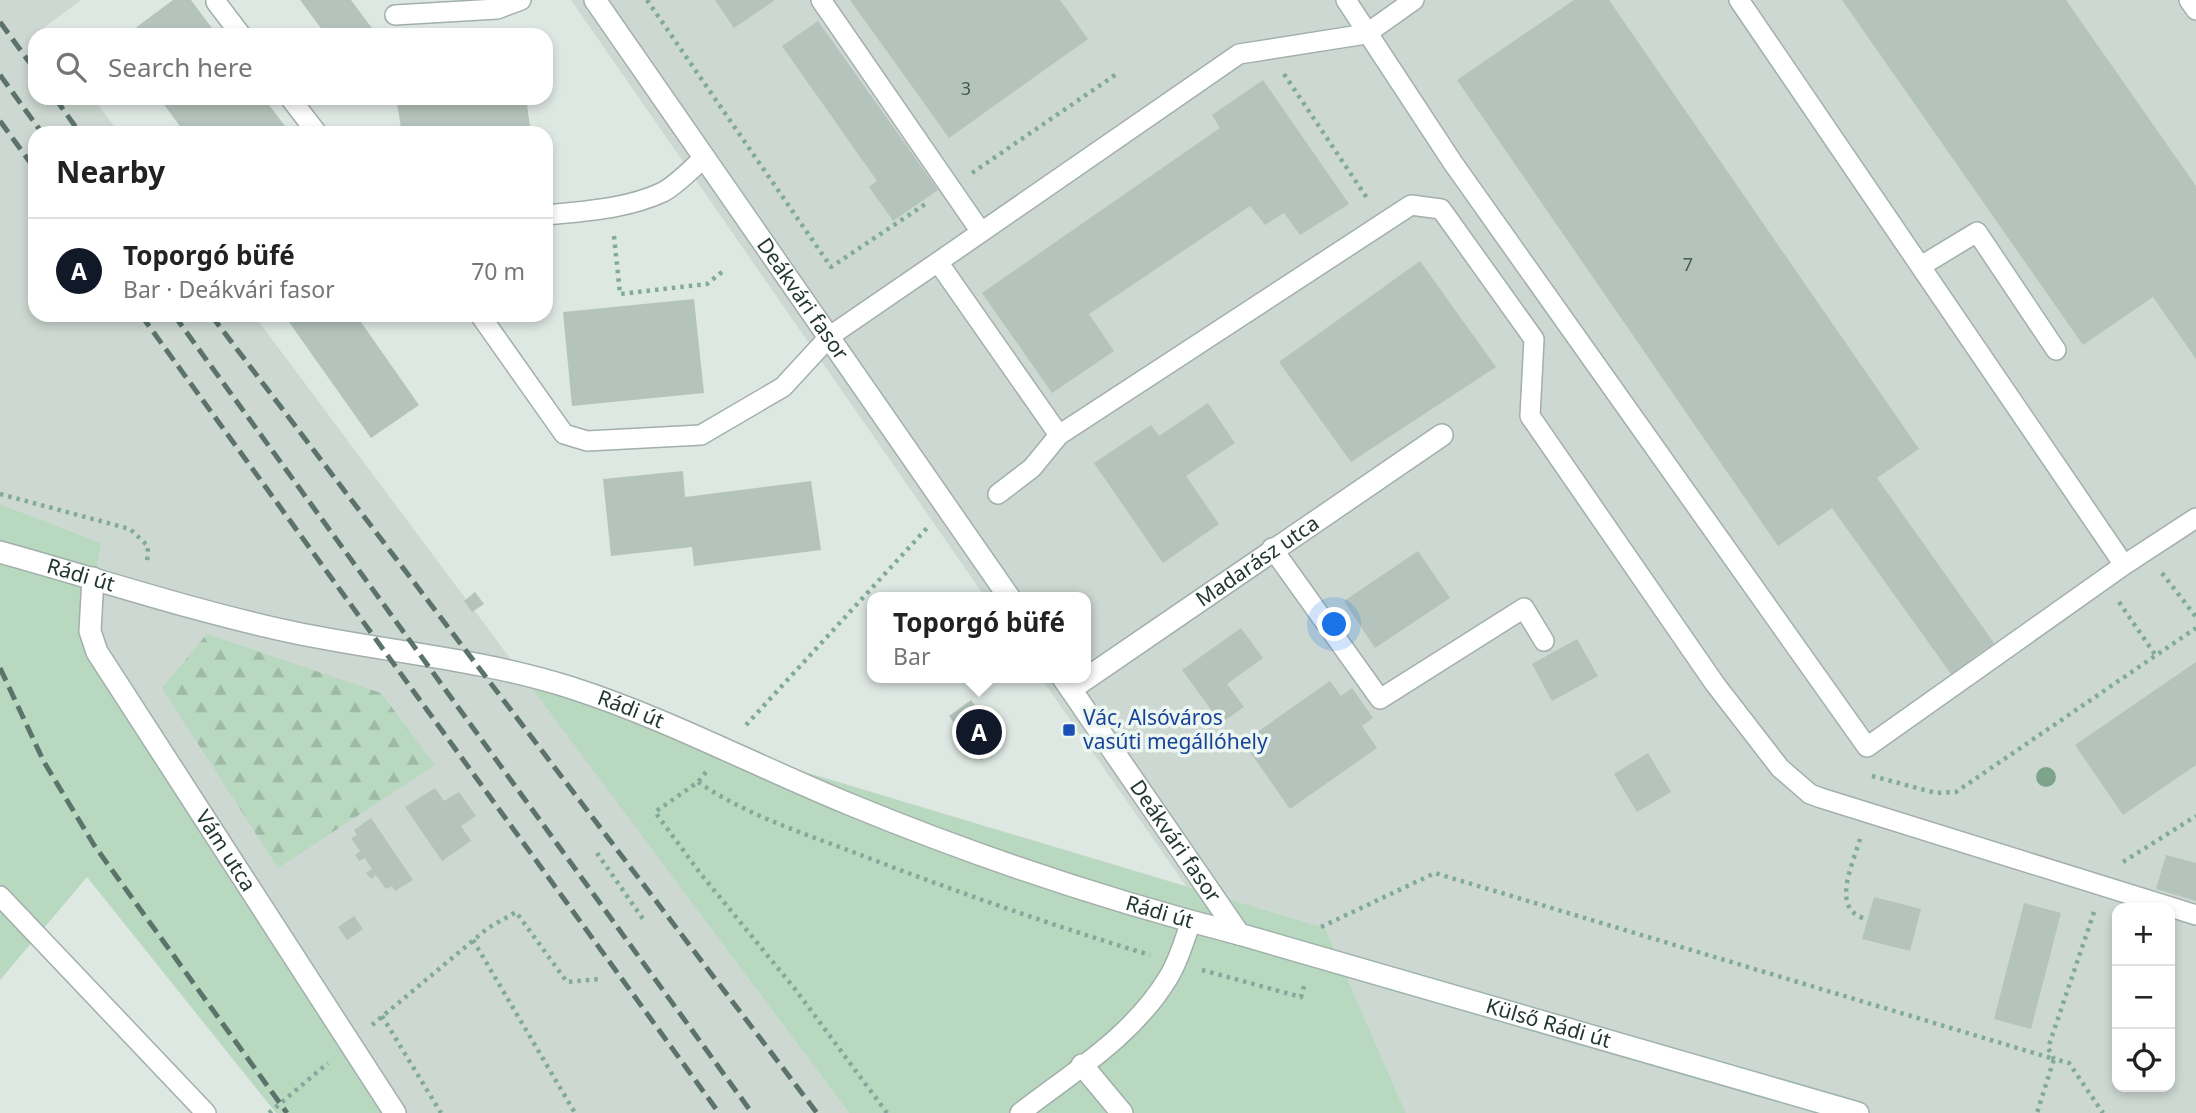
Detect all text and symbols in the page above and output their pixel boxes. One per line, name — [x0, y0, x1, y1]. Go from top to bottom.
search box — [28, 28, 553, 105]
icon: search — [52, 48, 90, 86]
text: Search here — [108, 49, 253, 85]
house number: 3 — [961, 76, 971, 100]
text: Nearby — [56, 151, 165, 192]
street label: Deákvári fasor — [751, 232, 856, 365]
text: Toporgó büfé — [123, 237, 295, 273]
house number: 7 — [1683, 252, 1693, 276]
text: A — [71, 255, 87, 287]
text: 70 m — [471, 255, 525, 287]
text: Bar · Deákvári fasor — [123, 273, 335, 305]
street label: Madarász utca — [1190, 508, 1324, 613]
street label: Rádi út — [44, 551, 119, 598]
popup — [867, 592, 1091, 683]
text: Toporgó büfé — [893, 604, 1065, 640]
your location — [1317, 607, 1351, 641]
text: Bar — [893, 640, 930, 672]
street label: Rádi út — [594, 683, 669, 734]
place label: Vác, Alsóváros vasúti megállóhely — [1083, 703, 1268, 755]
pin: A — [956, 706, 1002, 758]
marker: Vác, Alsóváros vasúti megállóhely — [1061, 722, 1077, 738]
street label: Deákvári fasor — [1124, 774, 1228, 908]
street label: Vám utca — [190, 804, 263, 896]
street label: Rádi út — [1123, 888, 1197, 934]
map controls — [2112, 903, 2175, 1092]
button: + — [2112, 903, 2175, 966]
button: − — [2112, 966, 2175, 1029]
street label: Külső Rádi út — [1483, 991, 1615, 1054]
button: locate — [2112, 1029, 2175, 1092]

